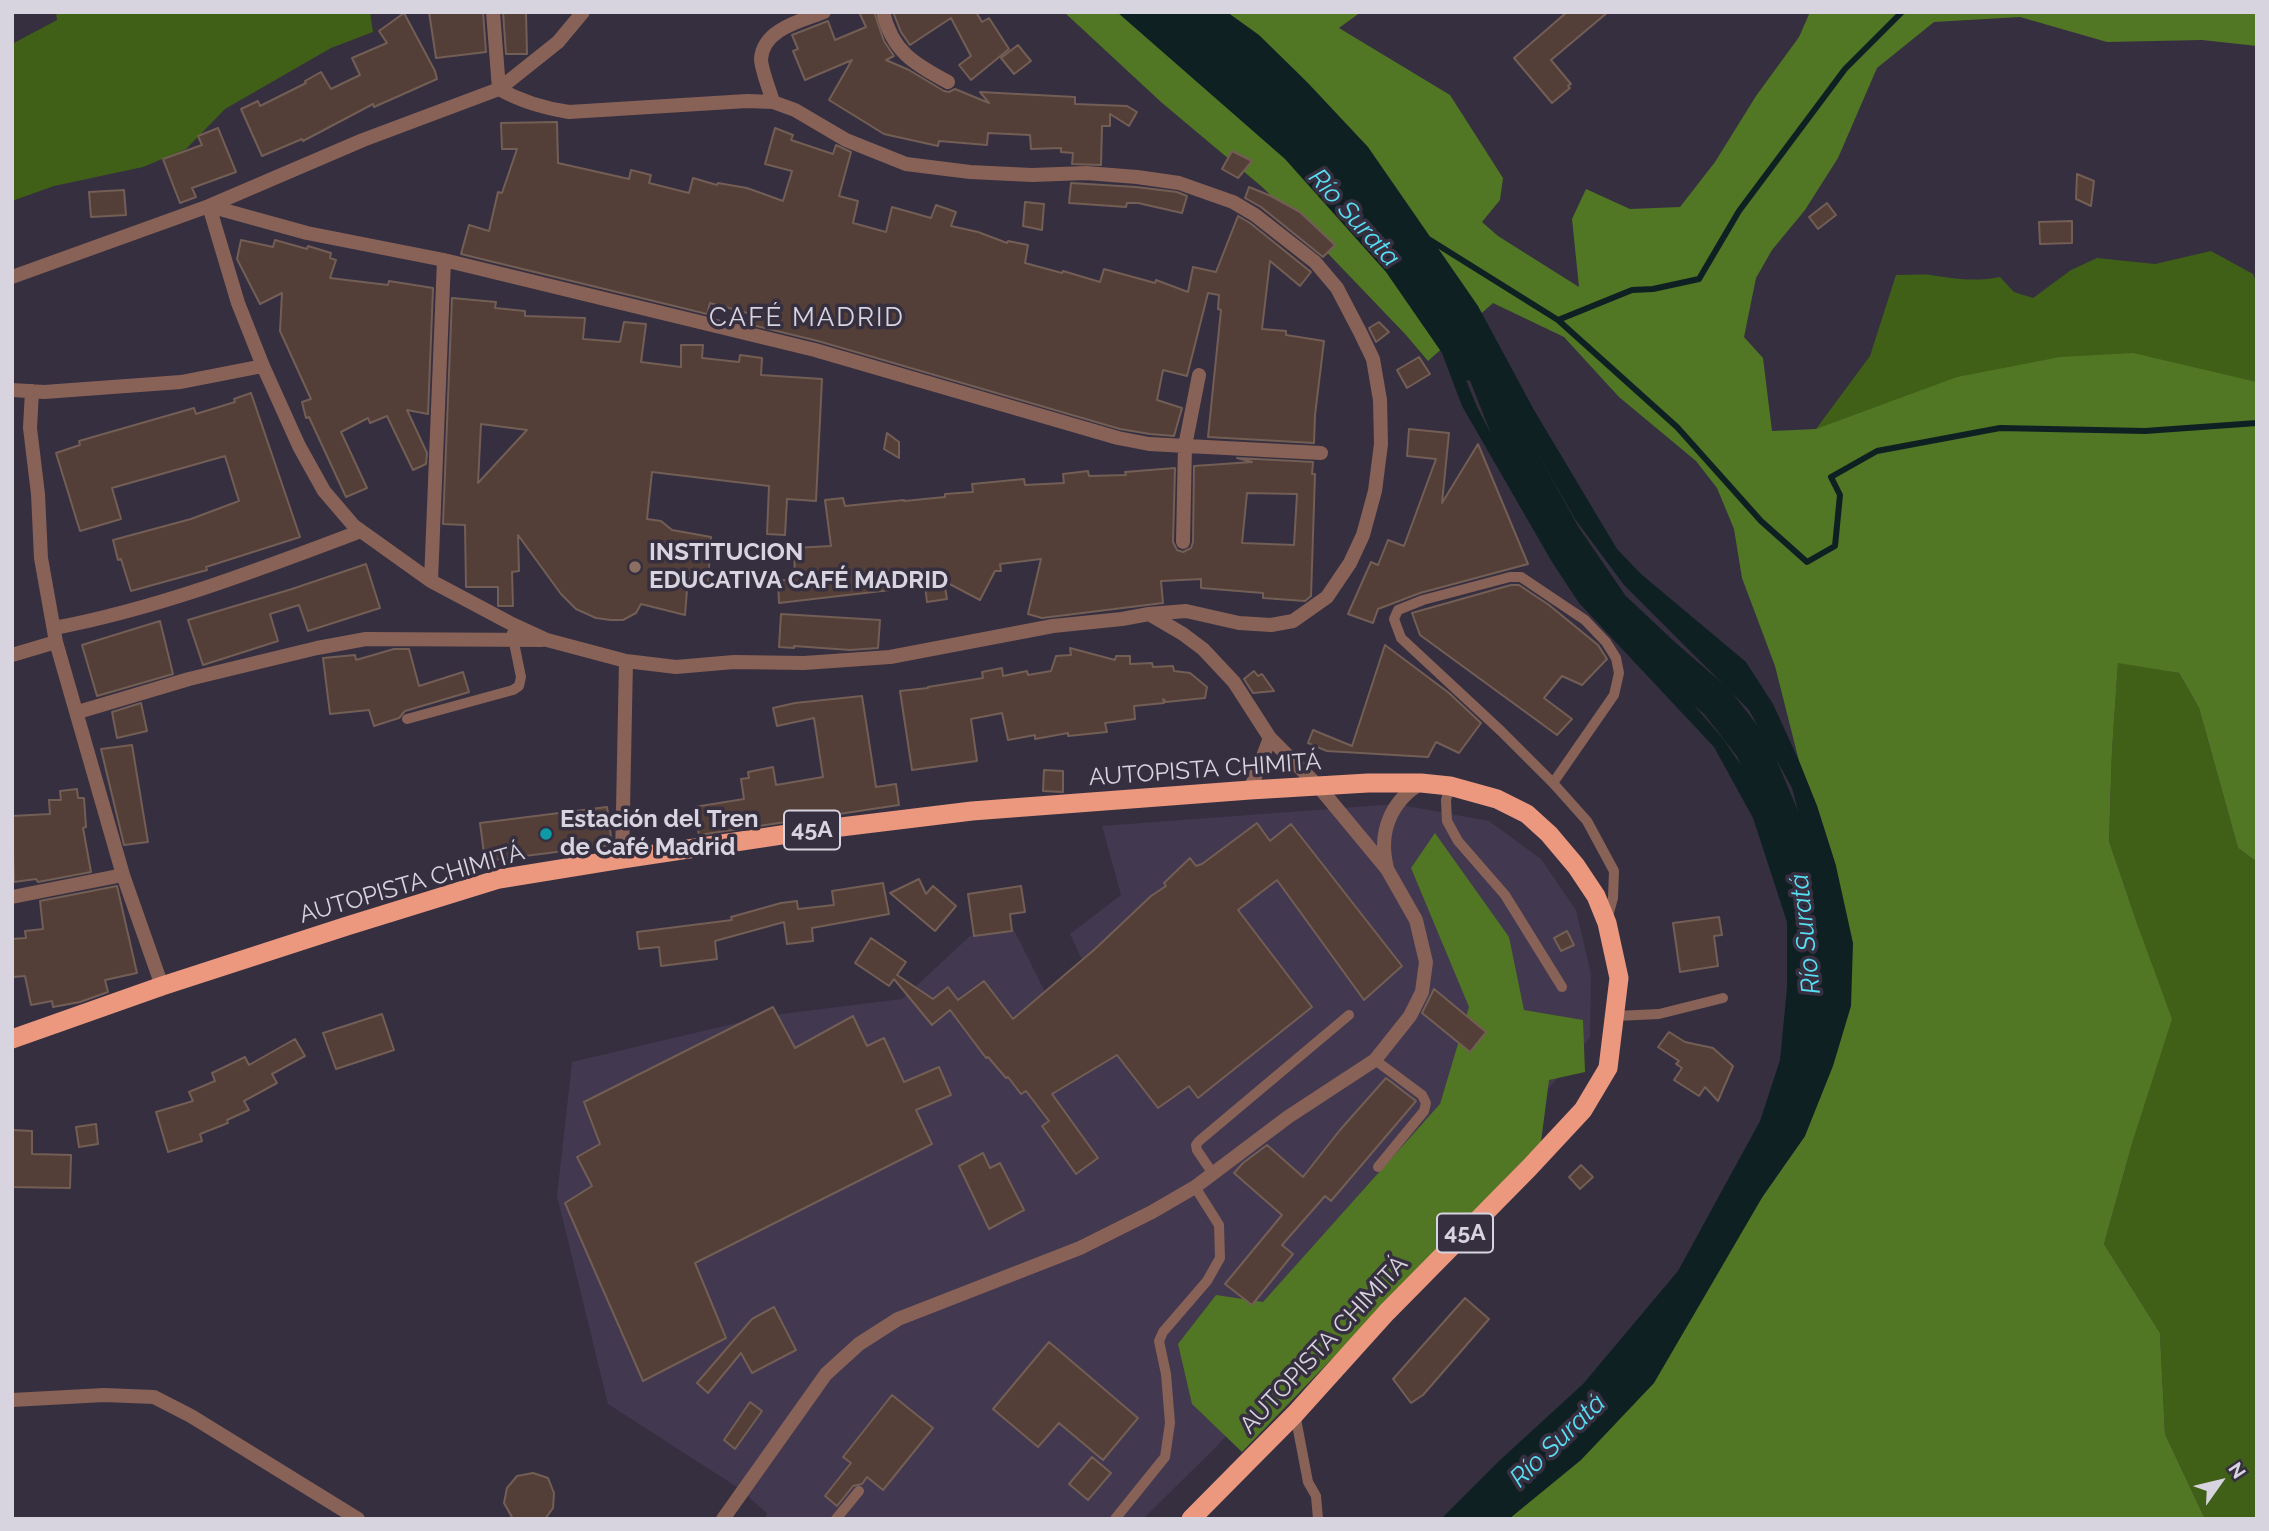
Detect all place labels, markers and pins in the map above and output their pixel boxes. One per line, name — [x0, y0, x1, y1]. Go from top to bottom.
place label: INSTITUCION EDUCATIVA CAFÉ MADRID — [649, 539, 948, 595]
marker: INSTITUCION EDUCATIVA CAFÉ MADRID — [627, 559, 643, 575]
place label: Estación del Tren de Café Madrid — [560, 806, 758, 862]
marker: Estación del Tren de Café Madrid — [538, 826, 554, 842]

